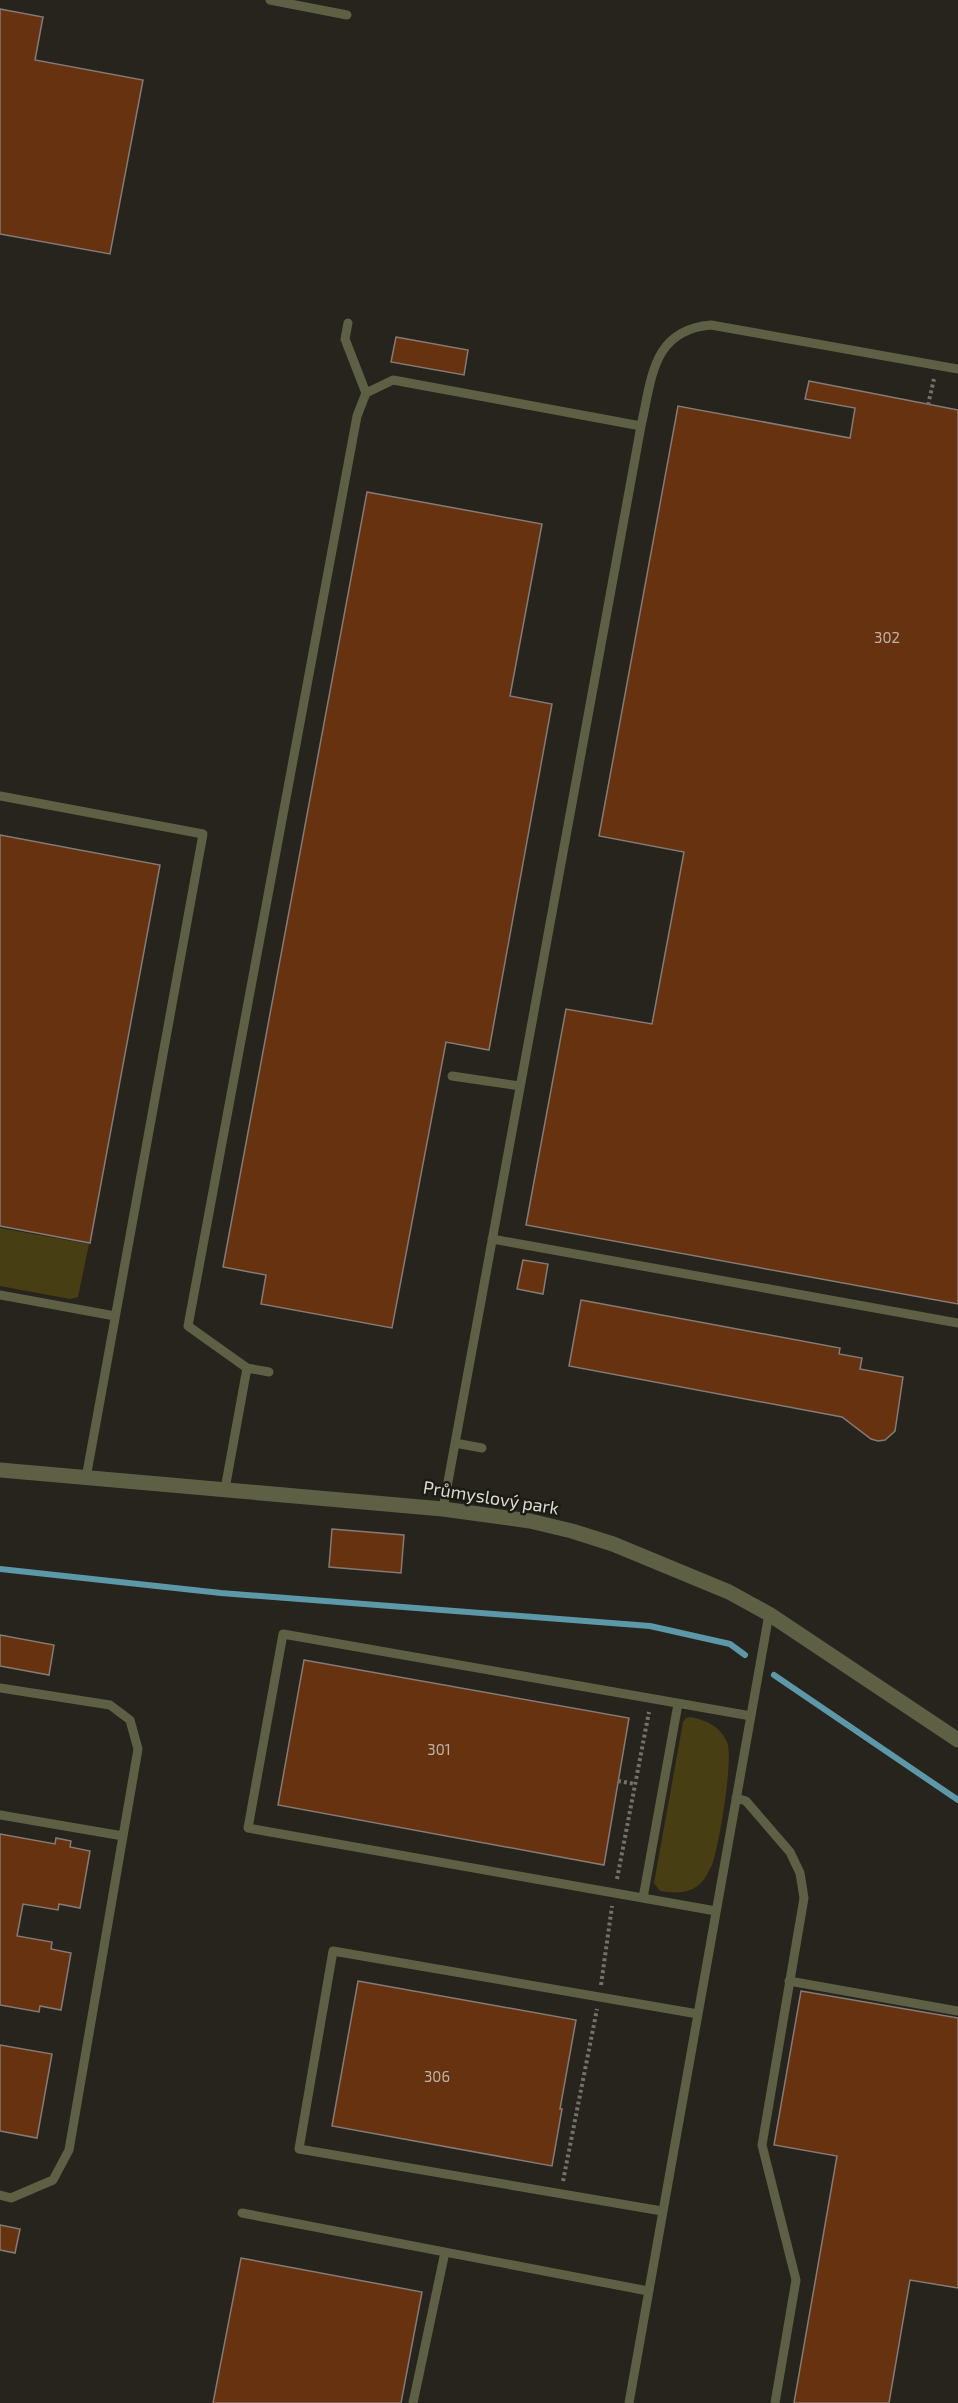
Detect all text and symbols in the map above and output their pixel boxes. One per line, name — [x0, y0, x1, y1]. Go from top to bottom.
house number: 302 — [874, 628, 900, 646]
street label: Průmyslový park — [422, 1475, 561, 1519]
house number: 301 — [427, 1740, 451, 1758]
house number: 306 — [424, 2067, 450, 2085]

